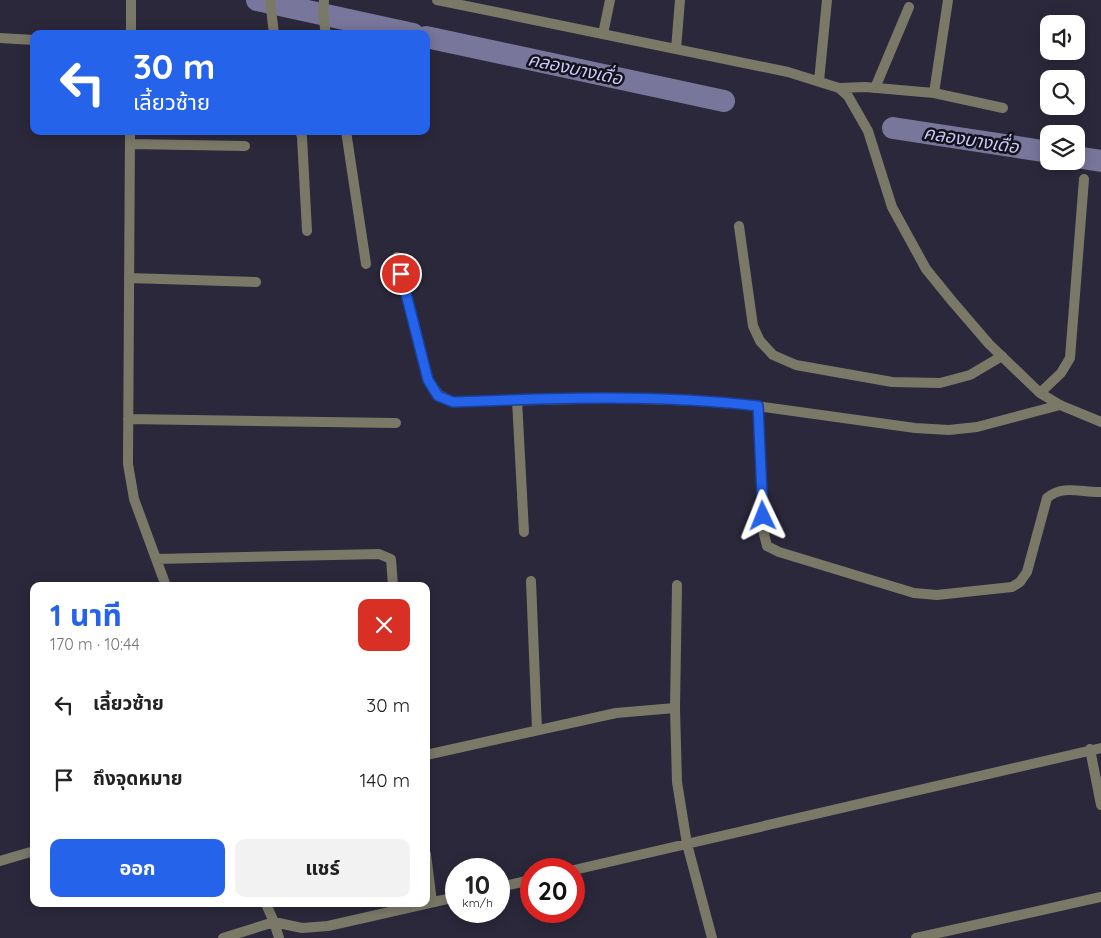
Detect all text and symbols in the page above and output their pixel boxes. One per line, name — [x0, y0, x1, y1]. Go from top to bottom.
map controls — [1040, 15, 1085, 170]
button: sound — [1040, 15, 1085, 60]
text: 30 m — [133, 44, 215, 88]
water label: คลองบางเดื่อ — [526, 46, 625, 90]
icon: left — [50, 50, 115, 115]
button: search — [1040, 70, 1085, 115]
text: เลี้ยวซ้าย — [133, 88, 210, 116]
water label: คลองบางเดื่อ — [922, 120, 1021, 158]
button: layers — [1040, 125, 1085, 170]
pin — [380, 253, 422, 295]
icon: arrive — [387, 260, 415, 288]
position arrow — [736, 489, 788, 541]
text: 1 นาที — [50, 596, 122, 634]
button: close — [358, 599, 410, 651]
text: 170 m · 10:44 — [50, 634, 140, 654]
icon: left — [50, 691, 78, 719]
text: เลี้ยวซ้าย — [93, 691, 164, 715]
text: 30 m — [366, 693, 410, 717]
icon: arrive — [50, 766, 78, 794]
text: ถึงจุดหมาย — [93, 766, 183, 790]
text: 140 m — [359, 768, 410, 792]
button: ออก — [50, 839, 225, 897]
button: แชร์ — [235, 839, 410, 897]
speed limit sign: 20 — [520, 858, 585, 923]
text: 10 — [465, 869, 490, 900]
text: km/h — [462, 895, 493, 910]

